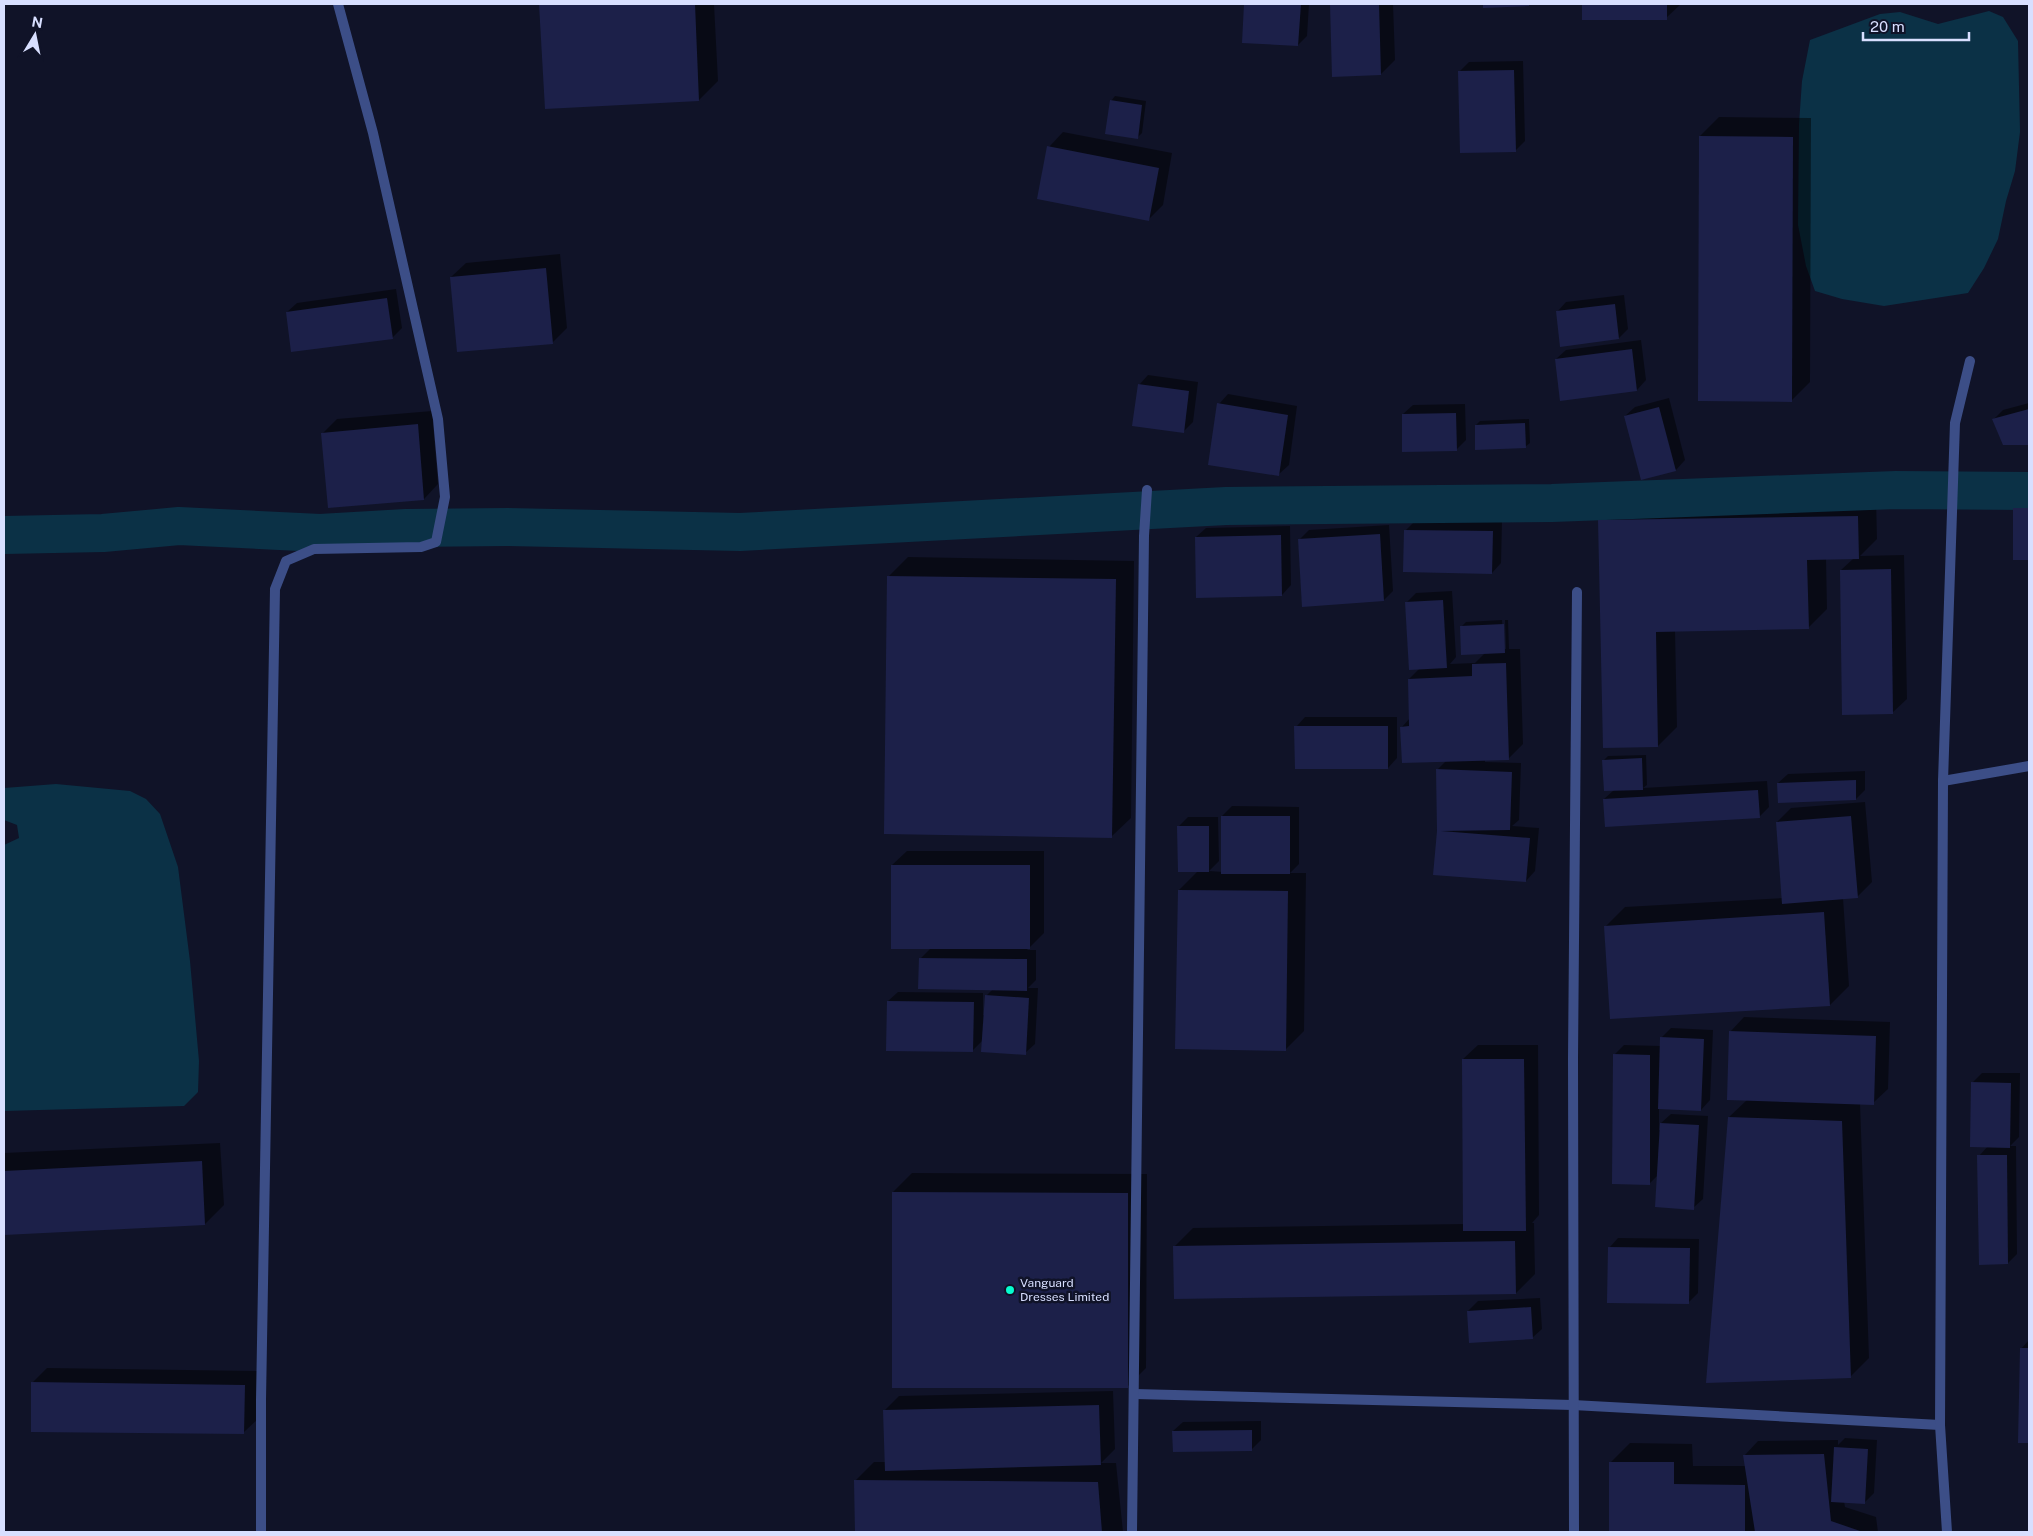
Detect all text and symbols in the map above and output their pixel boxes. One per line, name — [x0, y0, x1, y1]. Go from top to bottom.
north arrow — [10, 10, 60, 60]
scale bar — [1863, 10, 1969, 42]
text: N — [30, 13, 44, 31]
text: 20 m — [1870, 18, 1905, 35]
place label: Vanguard Dresses Limited — [1020, 1276, 1109, 1304]
marker: Vanguard Dresses Limited — [1004, 1284, 1016, 1296]

